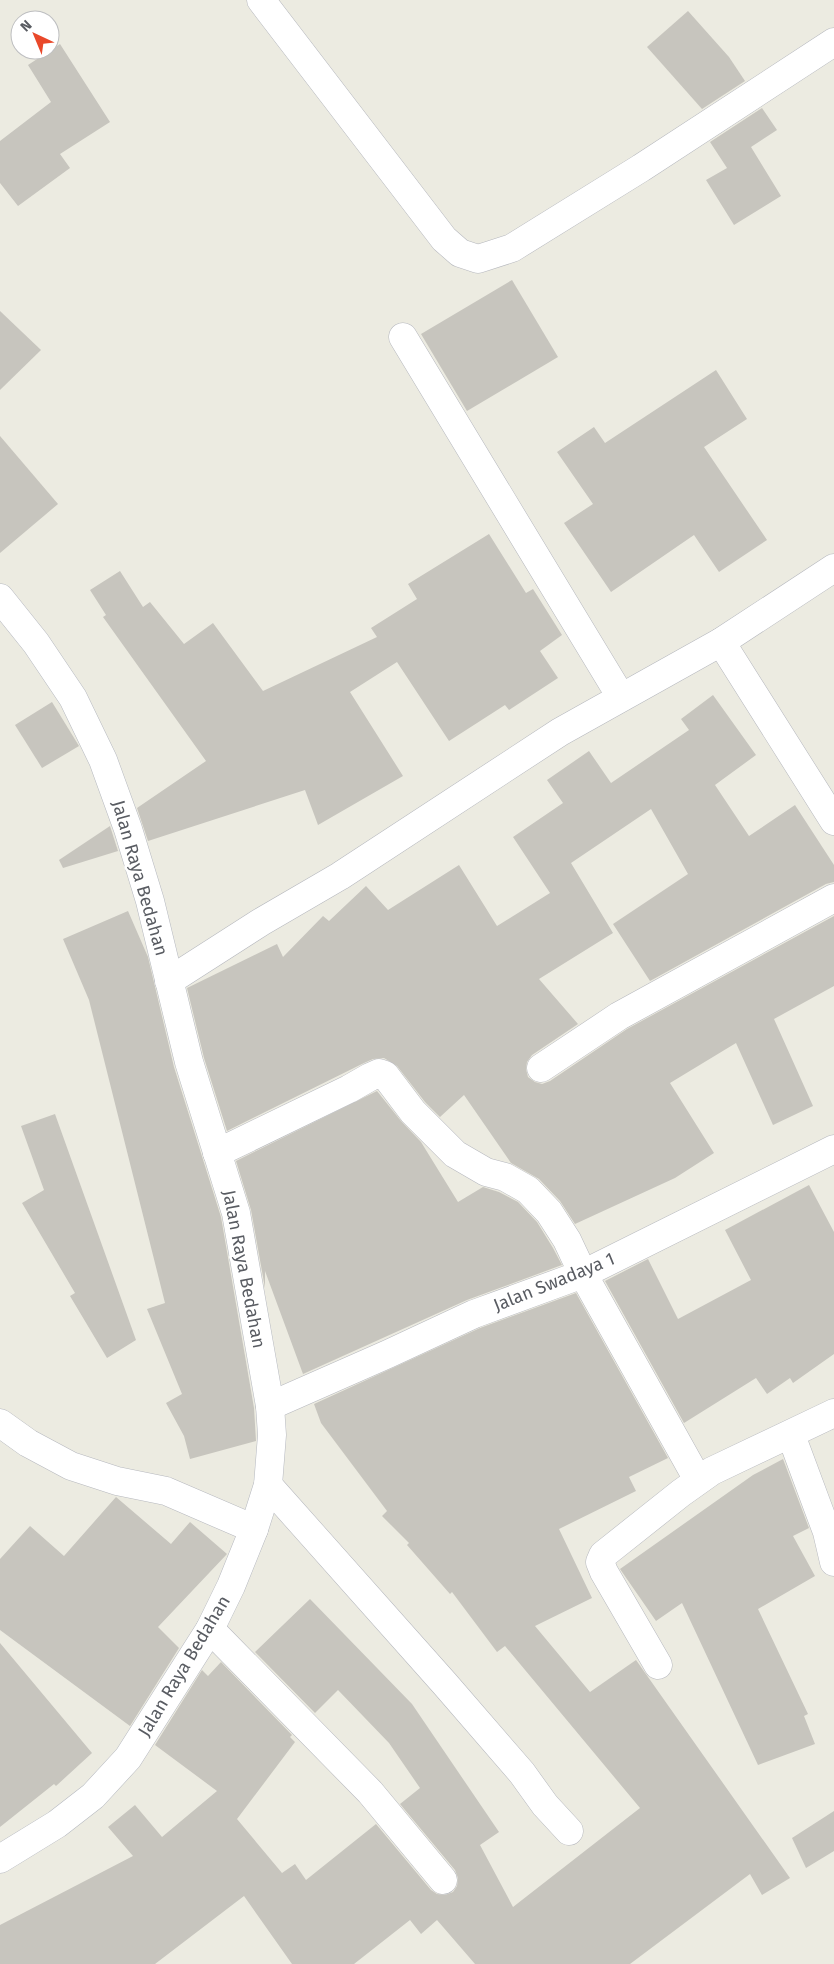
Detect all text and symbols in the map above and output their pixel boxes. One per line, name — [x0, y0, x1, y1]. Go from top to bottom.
north arrow — [10, 10, 60, 60]
text: N — [17, 17, 36, 35]
street label: Jalan Raya Bedahan — [107, 798, 173, 958]
street label: Jalan Raya Bedahan — [218, 1188, 270, 1350]
street label: Jalan Swadaya 1 — [490, 1248, 618, 1316]
street label: Jalan Raya Bedahan — [133, 1591, 235, 1741]

